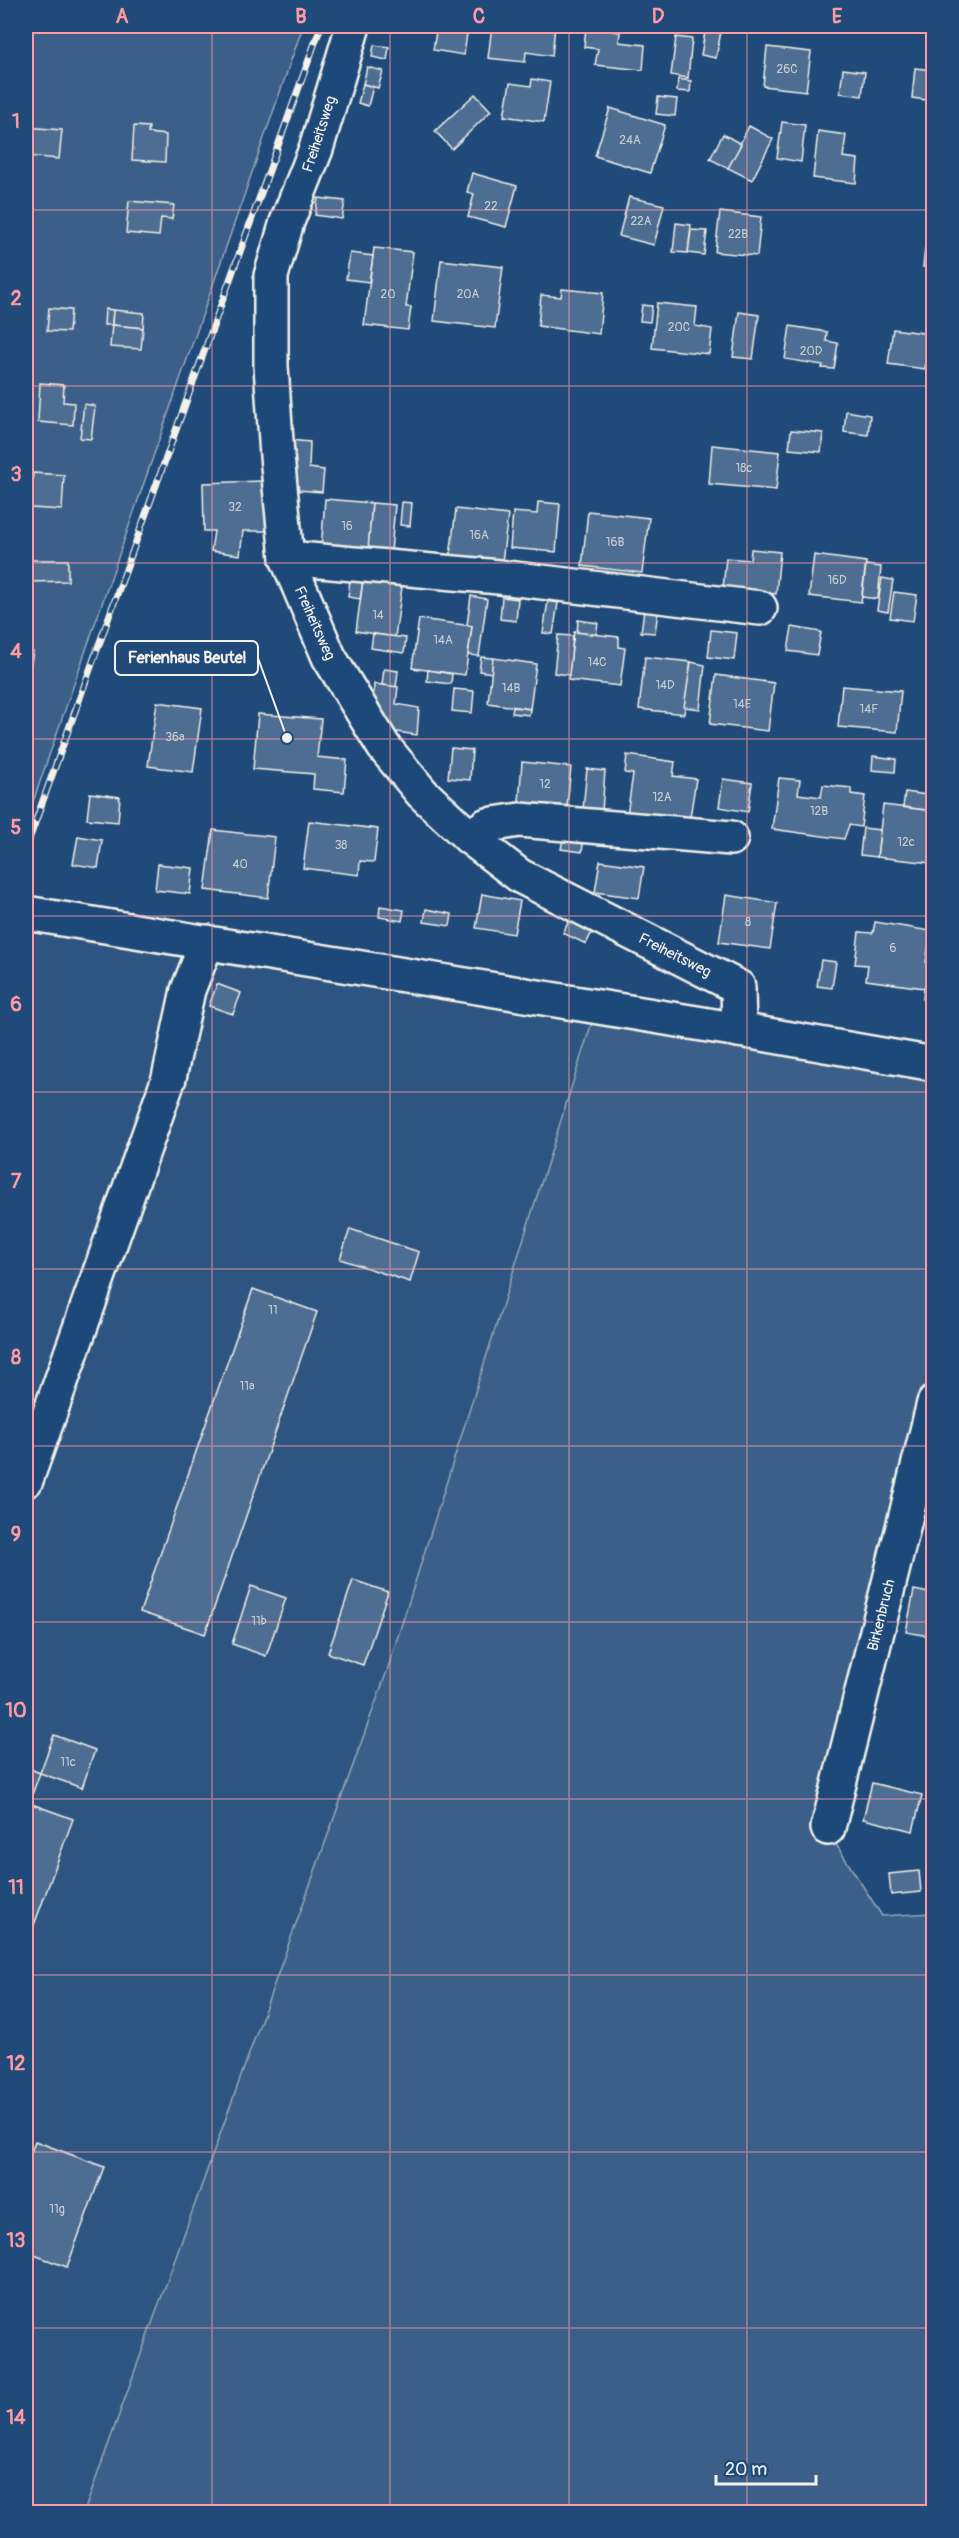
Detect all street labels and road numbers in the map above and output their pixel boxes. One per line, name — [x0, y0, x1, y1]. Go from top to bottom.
street label: Freiheitsweg — [298, 94, 341, 175]
street label: Freiheitsweg — [290, 583, 339, 663]
street label: Freiheitsweg — [635, 929, 714, 982]
street label: Birkenbruch — [863, 1577, 900, 1653]

